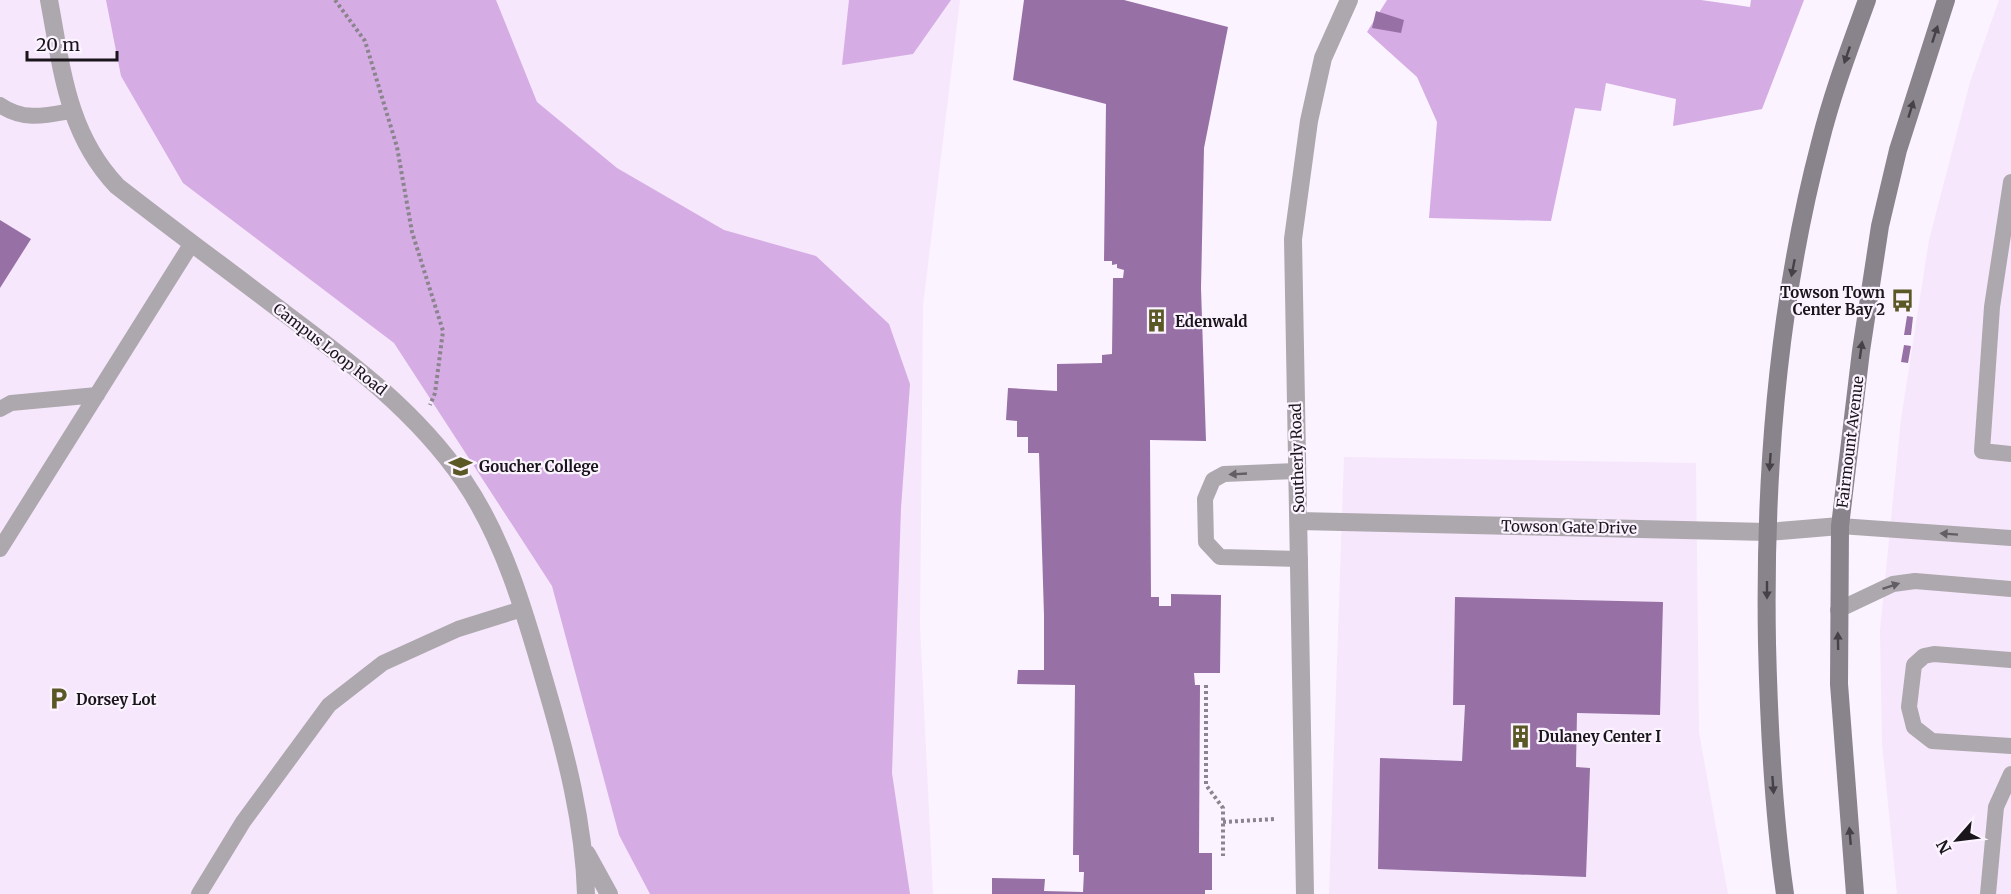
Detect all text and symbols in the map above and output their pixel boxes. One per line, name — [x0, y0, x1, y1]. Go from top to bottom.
scale bar — [27, 24, 117, 62]
one-way arrow — [1931, 25, 1940, 43]
text: 20 m — [36, 33, 80, 56]
one-way arrow — [1842, 46, 1852, 64]
one-way arrow — [1907, 100, 1916, 118]
one-way arrow — [1788, 259, 1797, 278]
place label: Towson Town Center Bay 2 — [1780, 283, 1885, 319]
bus stop icon: Towson Town Center Bay 2 — [1890, 288, 1916, 314]
street label: Campus Loop Road — [270, 299, 390, 399]
building icon: Edenwald — [1144, 308, 1170, 334]
place label: Edenwald — [1175, 312, 1248, 331]
one-way arrow — [1857, 340, 1866, 359]
street label: Fairmount Avenue — [1832, 375, 1868, 509]
street label: Southerly Road — [1286, 403, 1308, 513]
one-way arrow — [1765, 452, 1775, 471]
school or university icon: Goucher College — [448, 453, 474, 479]
place label: Goucher College — [479, 457, 599, 476]
one-way arrow — [1229, 469, 1248, 478]
street label: Towson Gate Drive — [1501, 516, 1637, 538]
one-way arrow — [1939, 529, 1958, 539]
one-way arrow — [1762, 581, 1772, 600]
one-way arrow — [1882, 581, 1900, 590]
one-way arrow — [1833, 632, 1843, 651]
parking icon: Dorsey Lot — [45, 686, 71, 712]
place label: Dorsey Lot — [76, 690, 157, 709]
building icon: Dulaney Center I — [1507, 723, 1533, 749]
place label: Dulaney Center I — [1538, 727, 1661, 746]
one-way arrow — [1769, 776, 1778, 795]
north arrow — [1927, 810, 1987, 870]
one-way arrow — [1845, 826, 1855, 845]
text: N — [1932, 836, 1956, 857]

